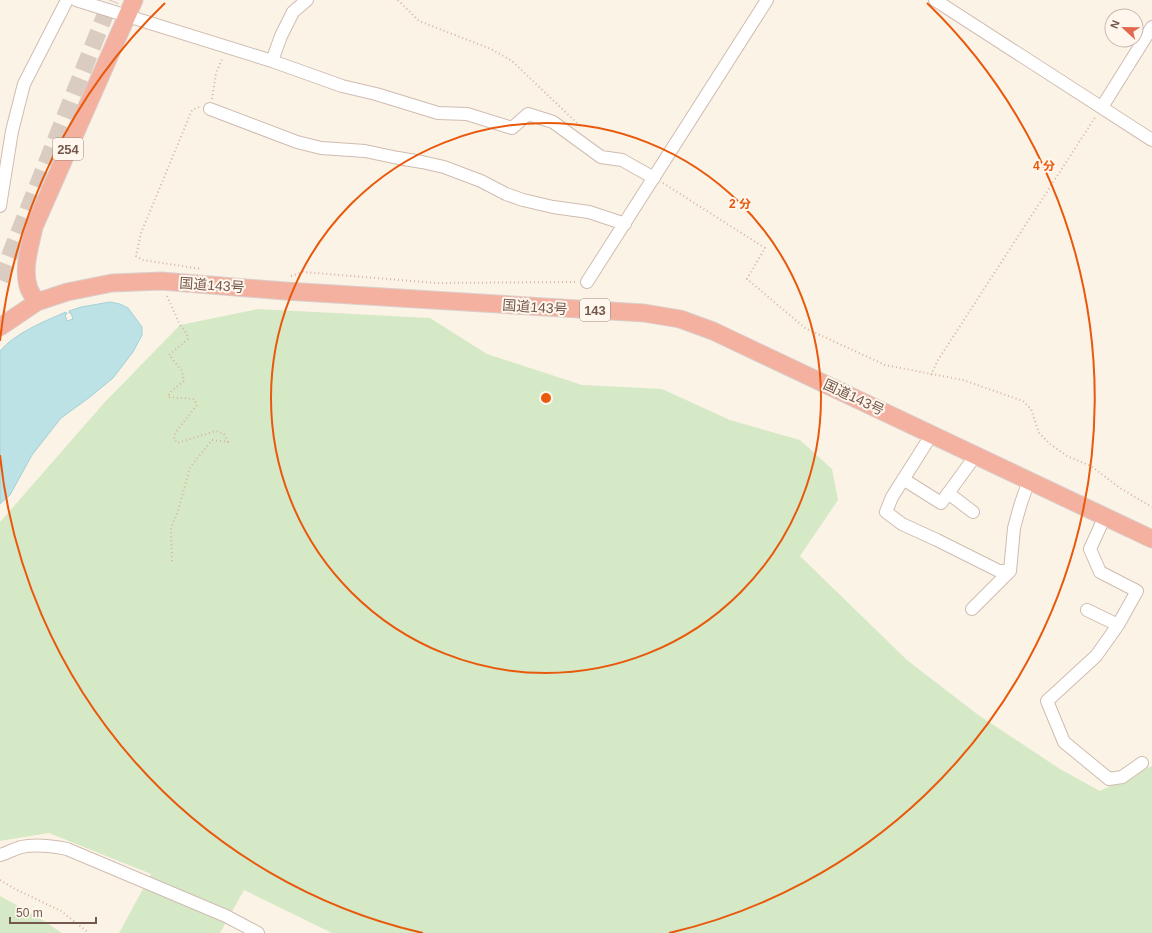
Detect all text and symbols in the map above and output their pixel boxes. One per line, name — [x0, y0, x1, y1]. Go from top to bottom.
north arrow — [1104, 8, 1144, 48]
text: N — [1108, 18, 1122, 30]
road number: 254 — [53, 138, 83, 160]
text: 4 分 — [1033, 159, 1055, 173]
text: 2 分 — [729, 197, 751, 211]
street label: 国道143号 — [179, 275, 245, 295]
street label: 国道143号 — [502, 297, 568, 317]
road number: 143 — [580, 299, 610, 321]
street label: 国道143号 — [821, 376, 887, 418]
centre of rings — [539, 391, 553, 405]
scale bar — [10, 899, 96, 925]
text: 50 m — [16, 906, 43, 920]

